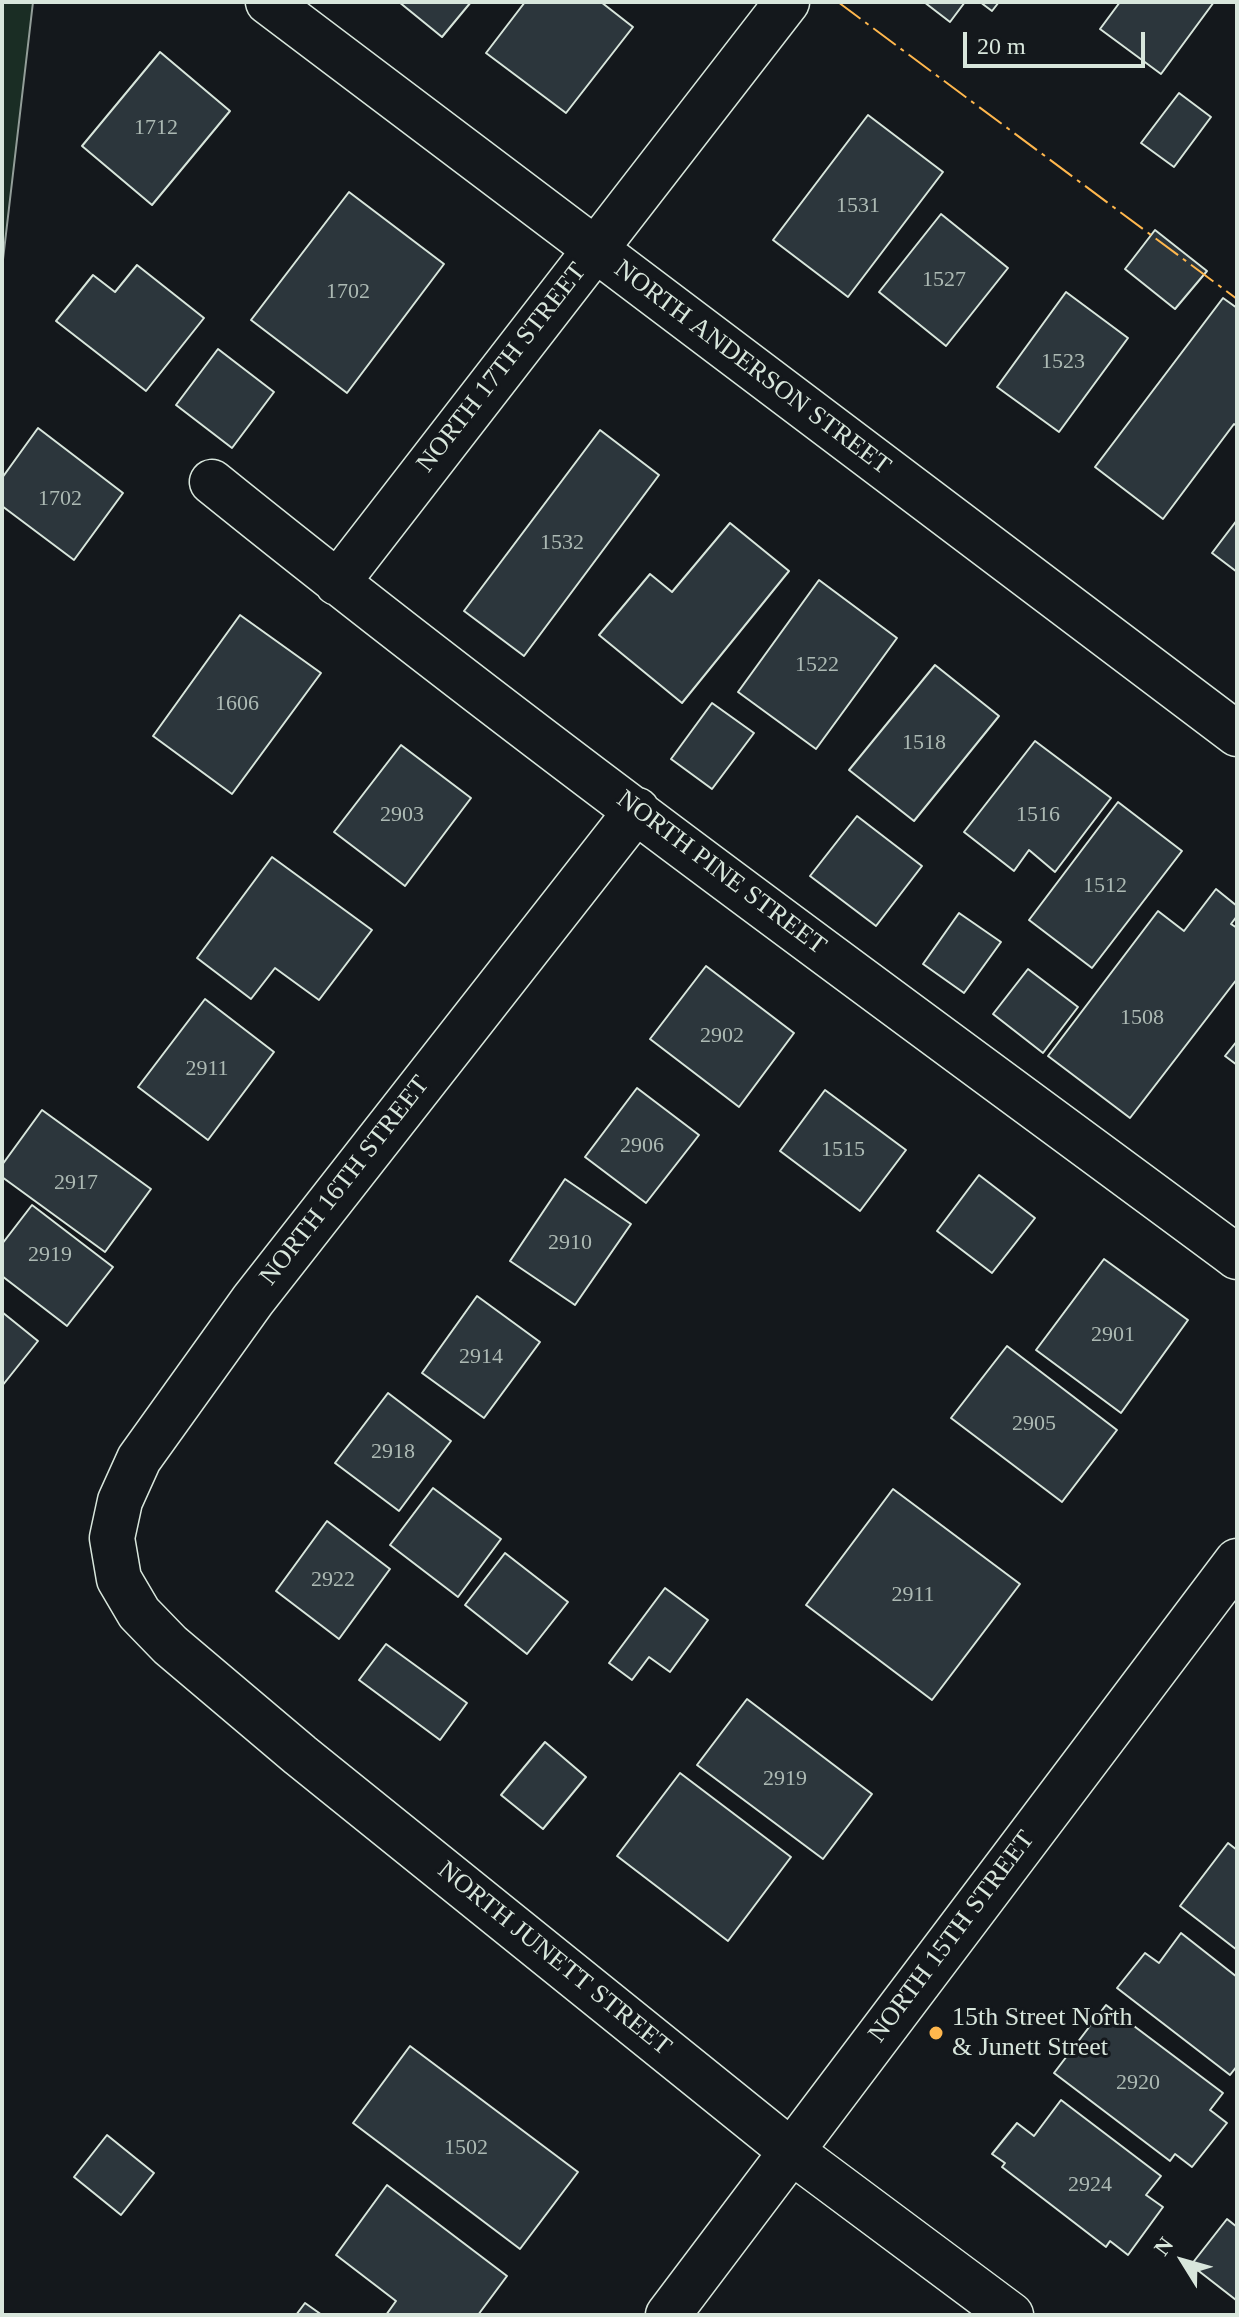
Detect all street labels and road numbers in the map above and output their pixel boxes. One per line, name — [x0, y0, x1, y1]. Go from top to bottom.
street label: NORTH ANDERSON STREET — [608, 254, 896, 482]
street label: NORTH 17TH STREET — [411, 257, 593, 479]
street label: NORTH PINE STREET — [610, 784, 832, 962]
street label: NORTH 16TH STREET — [254, 1070, 436, 1292]
street label: NORTH 15TH STREET — [862, 1825, 1042, 2049]
street label: NORTH JUNETT STREET — [431, 1855, 677, 2063]

